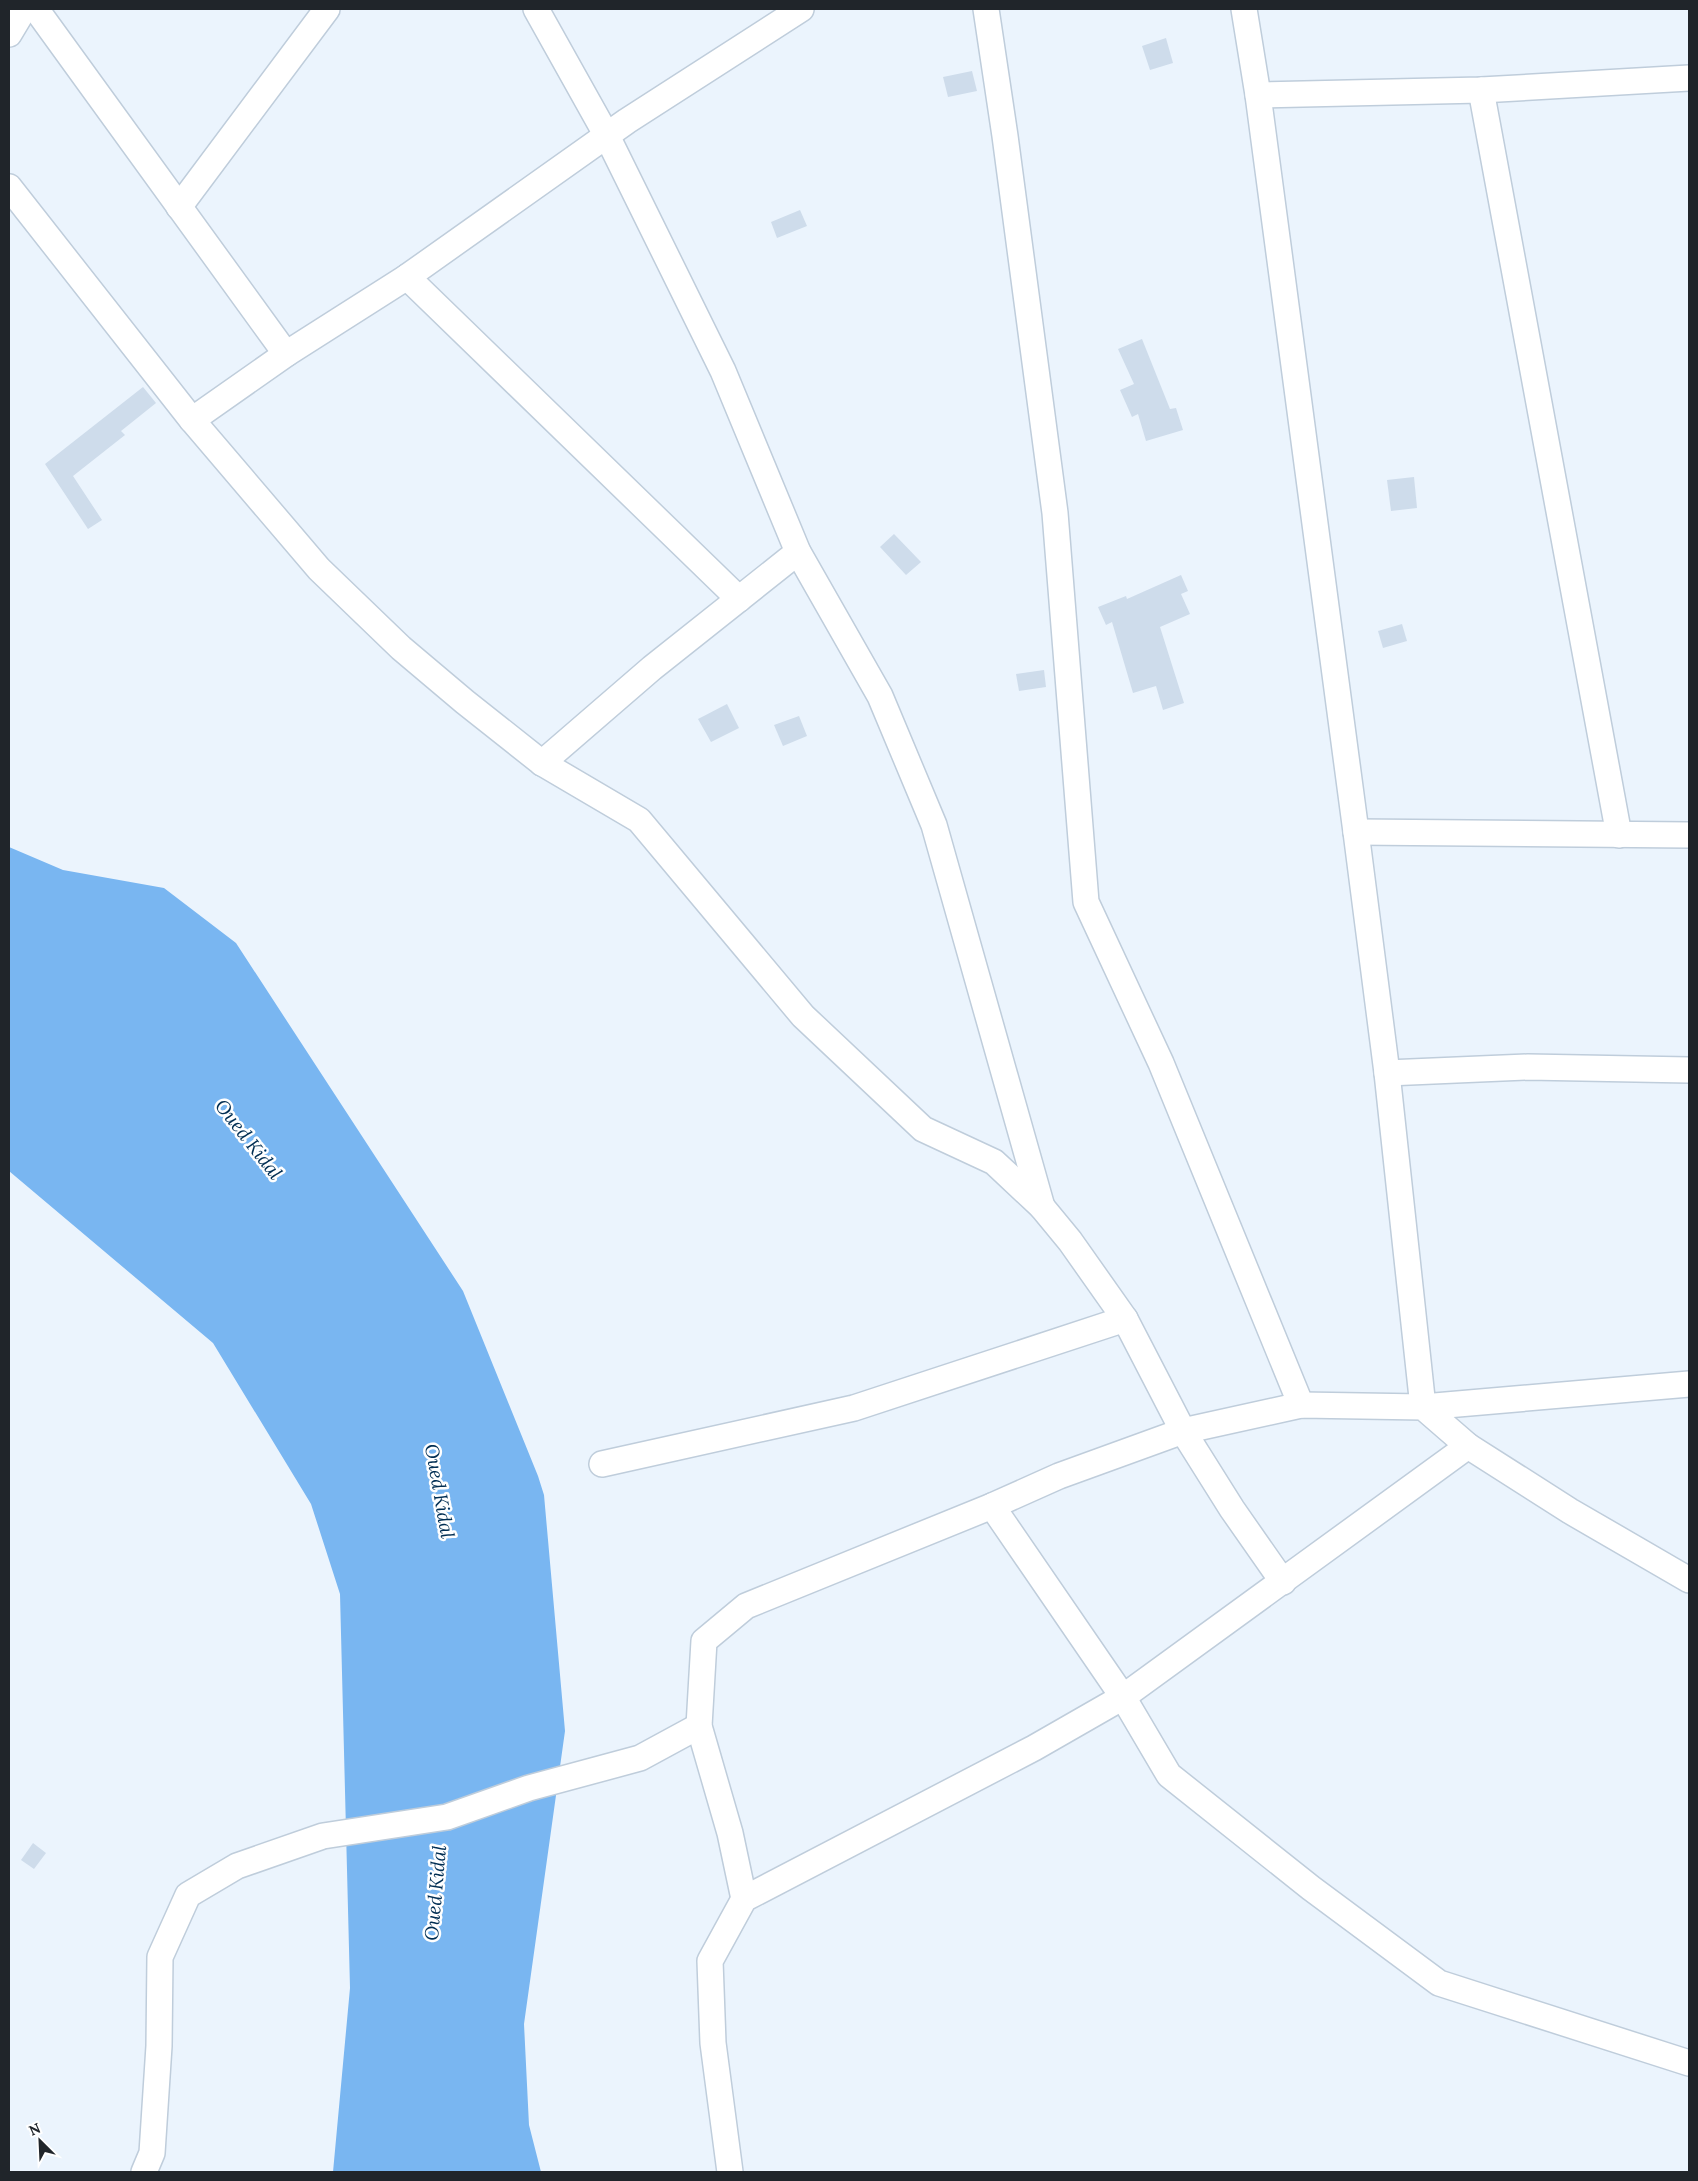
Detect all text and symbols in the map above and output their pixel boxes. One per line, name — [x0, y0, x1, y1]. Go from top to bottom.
water label: Oued Kidal — [210, 1094, 288, 1185]
water label: Oued Kidal — [420, 1442, 460, 1541]
water label: Oued Kidal — [419, 1844, 451, 1942]
north arrow — [15, 2116, 65, 2166]
text: N — [26, 2119, 43, 2140]

